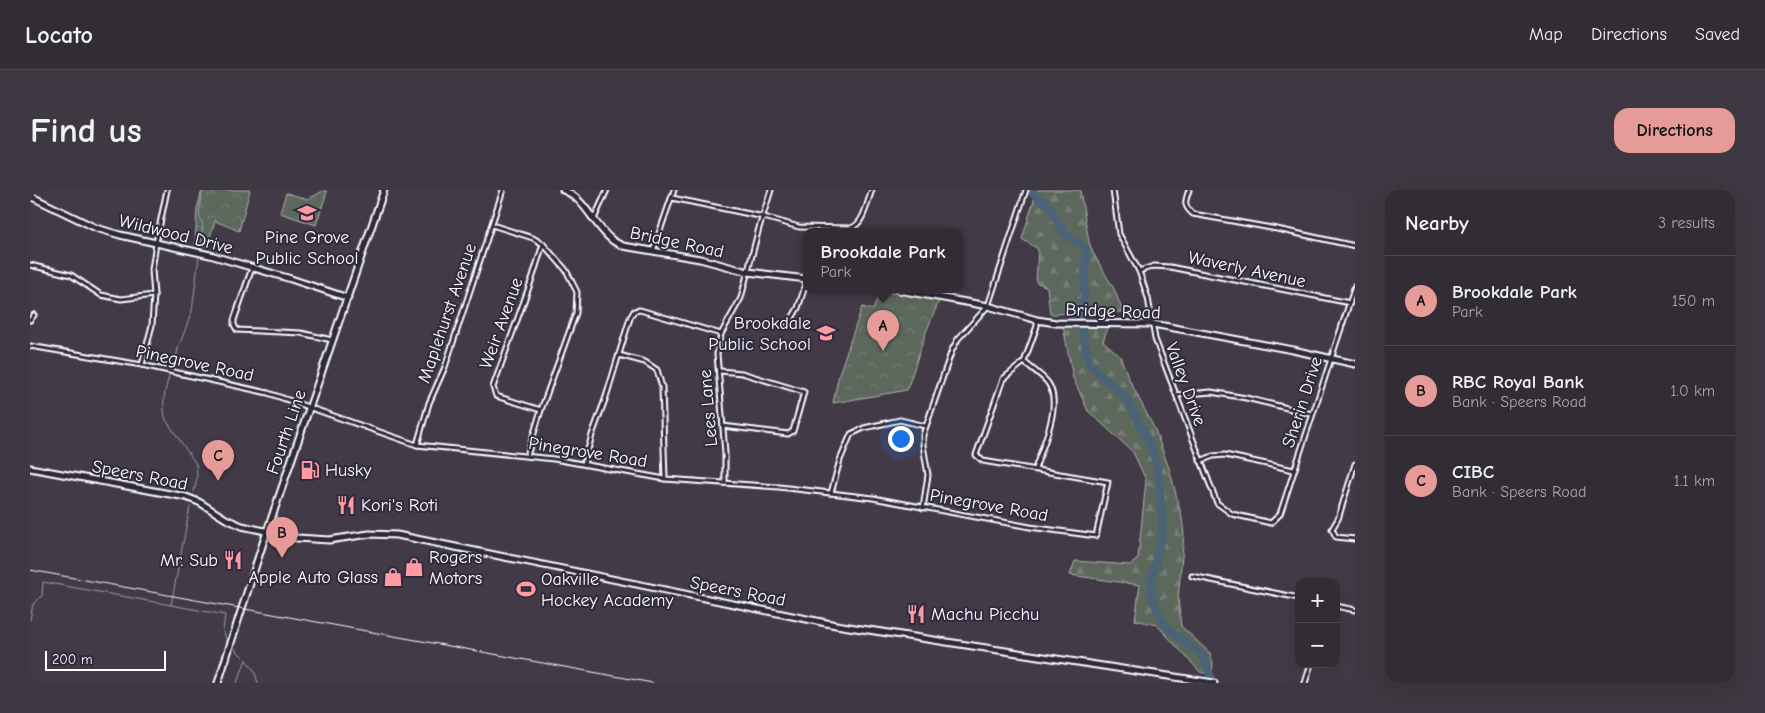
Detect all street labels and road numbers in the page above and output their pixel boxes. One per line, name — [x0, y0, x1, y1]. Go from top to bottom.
street label: Wildwood Drive — [117, 210, 235, 259]
street label: Bridge Road — [628, 222, 726, 263]
street label: Maplehurst Avenue — [414, 241, 481, 386]
street label: Waverly Avenue — [1186, 247, 1308, 292]
street label: Weir Avenue — [475, 275, 528, 372]
street label: Bridge Road — [1065, 299, 1161, 324]
street label: Valley Drive — [1161, 339, 1210, 429]
street label: Pinegrove Road — [134, 341, 256, 386]
street label: Sherin Drive — [1278, 354, 1327, 450]
street label: Lees Lane — [695, 369, 722, 447]
street label: Fourth Line — [262, 387, 311, 477]
street label: Pinegrove Road — [527, 433, 649, 472]
street label: Speers Road — [90, 456, 190, 495]
street label: Pinegrove Road — [928, 485, 1050, 526]
street label: Speers Road — [688, 572, 788, 611]

